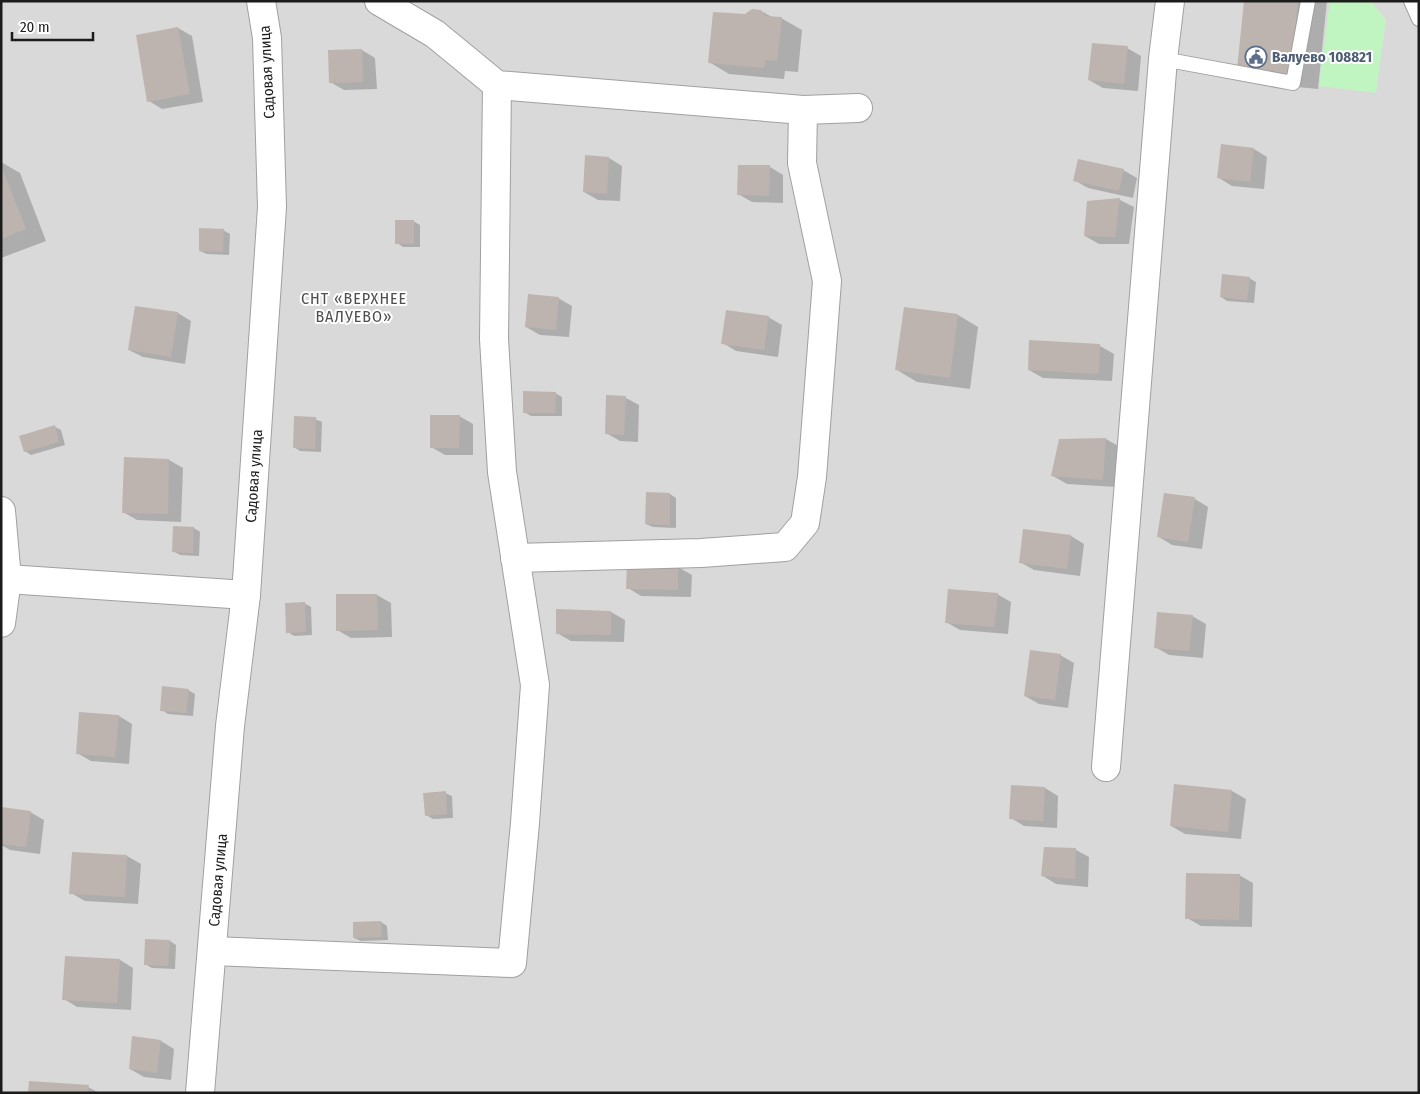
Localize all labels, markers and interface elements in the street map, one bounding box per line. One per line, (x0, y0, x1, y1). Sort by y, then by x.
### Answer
scale bar (12, 10, 94, 42)
text: 20 m (20, 18, 50, 36)
street label: Садовая улица (256, 25, 278, 119)
public building icon: Валуево 108821 (1244, 45, 1268, 69)
place label: Валуево 108821 (1272, 48, 1372, 66)
district label: СНТ «ВЕРХНЕЕ ВАЛУЕВО» (301, 289, 407, 326)
street label: Садовая улица (242, 429, 266, 523)
street label: Садовая улица (205, 833, 231, 927)

